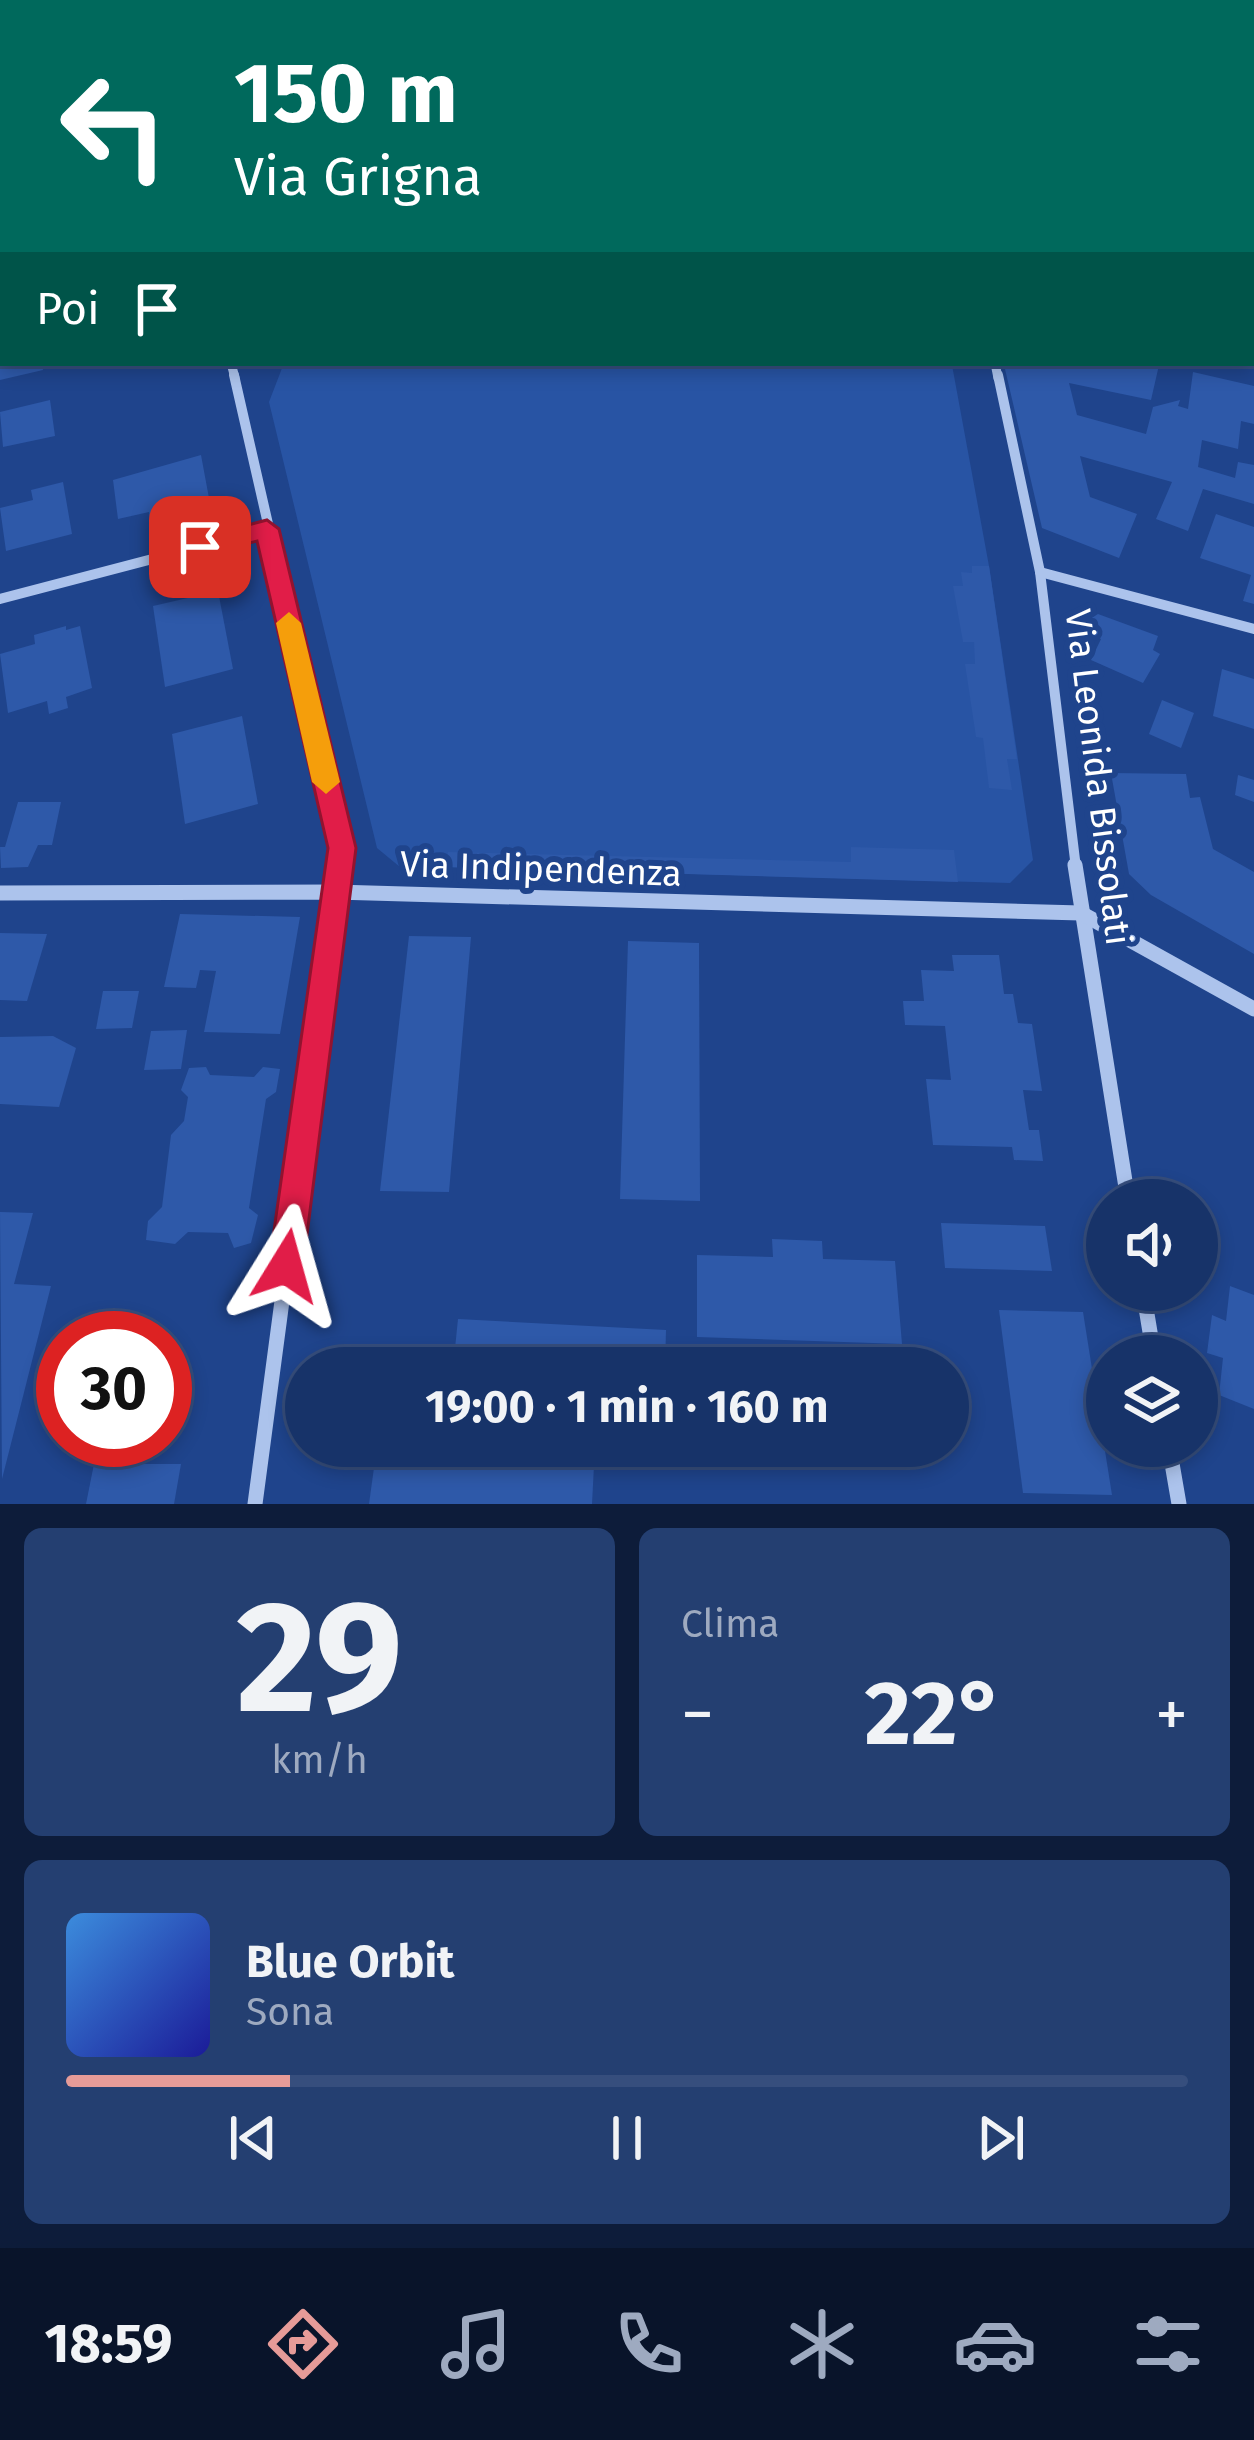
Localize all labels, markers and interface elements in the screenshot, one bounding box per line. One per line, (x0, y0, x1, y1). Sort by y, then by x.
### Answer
text: 150 m (234, 43, 458, 144)
icon: left (36, 48, 192, 204)
text: Via Grigna (234, 145, 482, 209)
icon: arrive (124, 276, 190, 342)
text: Poi (36, 282, 100, 336)
pin (149, 496, 251, 598)
icon: arrive (167, 514, 233, 580)
street label: Via Leonida Bissolati (1056, 607, 1140, 948)
street label: Via Indipendenza (399, 842, 683, 896)
map controls (1086, 1179, 1218, 1467)
button: sound (1086, 1179, 1218, 1311)
position arrow (223, 1203, 349, 1329)
speed limit sign: 30 (36, 1311, 192, 1467)
button: layers (1086, 1335, 1218, 1467)
text: 19:00 · 1 min · 160 m (425, 1380, 829, 1434)
text: 29 (236, 1565, 403, 1752)
text: Clima (681, 1601, 780, 1647)
text: 22° (865, 1660, 1005, 1768)
text: − (681, 1675, 714, 1754)
text: + (1155, 1675, 1188, 1754)
text: km/h (271, 1737, 368, 1783)
text: Blue Orbit (246, 1935, 454, 1989)
text: Sona (246, 1989, 334, 2035)
icon: previous (220, 2105, 286, 2171)
icon: pause (594, 2105, 660, 2171)
icon: next (968, 2105, 1034, 2171)
icon: directions (261, 2302, 345, 2386)
icon: music (434, 2302, 518, 2386)
icon: phone (607, 2302, 691, 2386)
icon: climate (780, 2302, 864, 2386)
icon: car (953, 2302, 1037, 2386)
icon: filters (1126, 2302, 1210, 2386)
text: 18:59 (44, 2312, 173, 2376)

